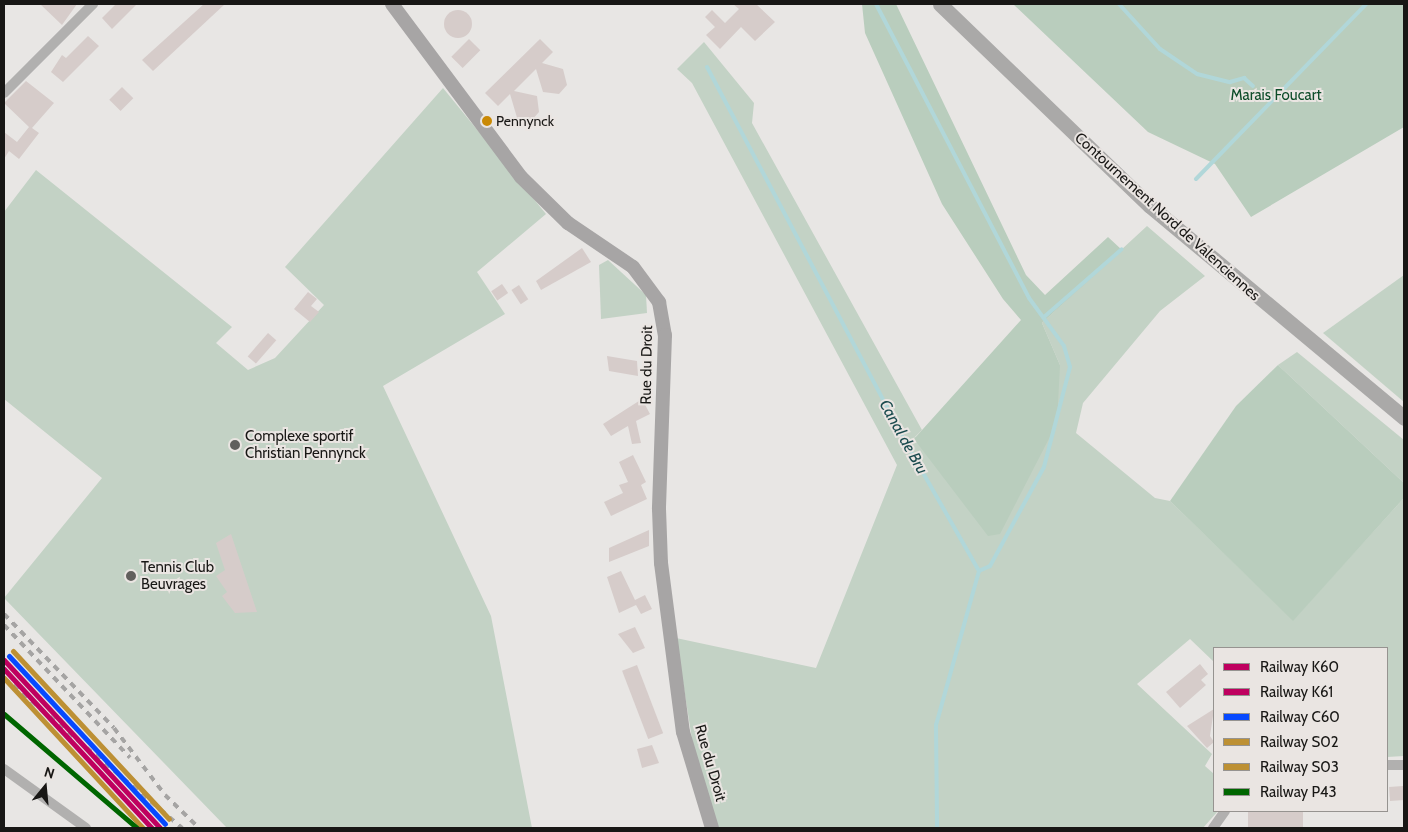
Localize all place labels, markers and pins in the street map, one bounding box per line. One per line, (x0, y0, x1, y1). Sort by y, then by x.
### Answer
place label: Pennynck (496, 113, 554, 129)
marker: Pennynck (482, 116, 492, 126)
place label: Complexe sportif Christian Pennynck (245, 427, 366, 462)
marker: Complexe sportif Christian Pennynck (229, 439, 241, 451)
place label: Tennis Club Beuvrages (141, 558, 214, 593)
marker: Tennis Club Beuvrages (125, 570, 137, 582)

